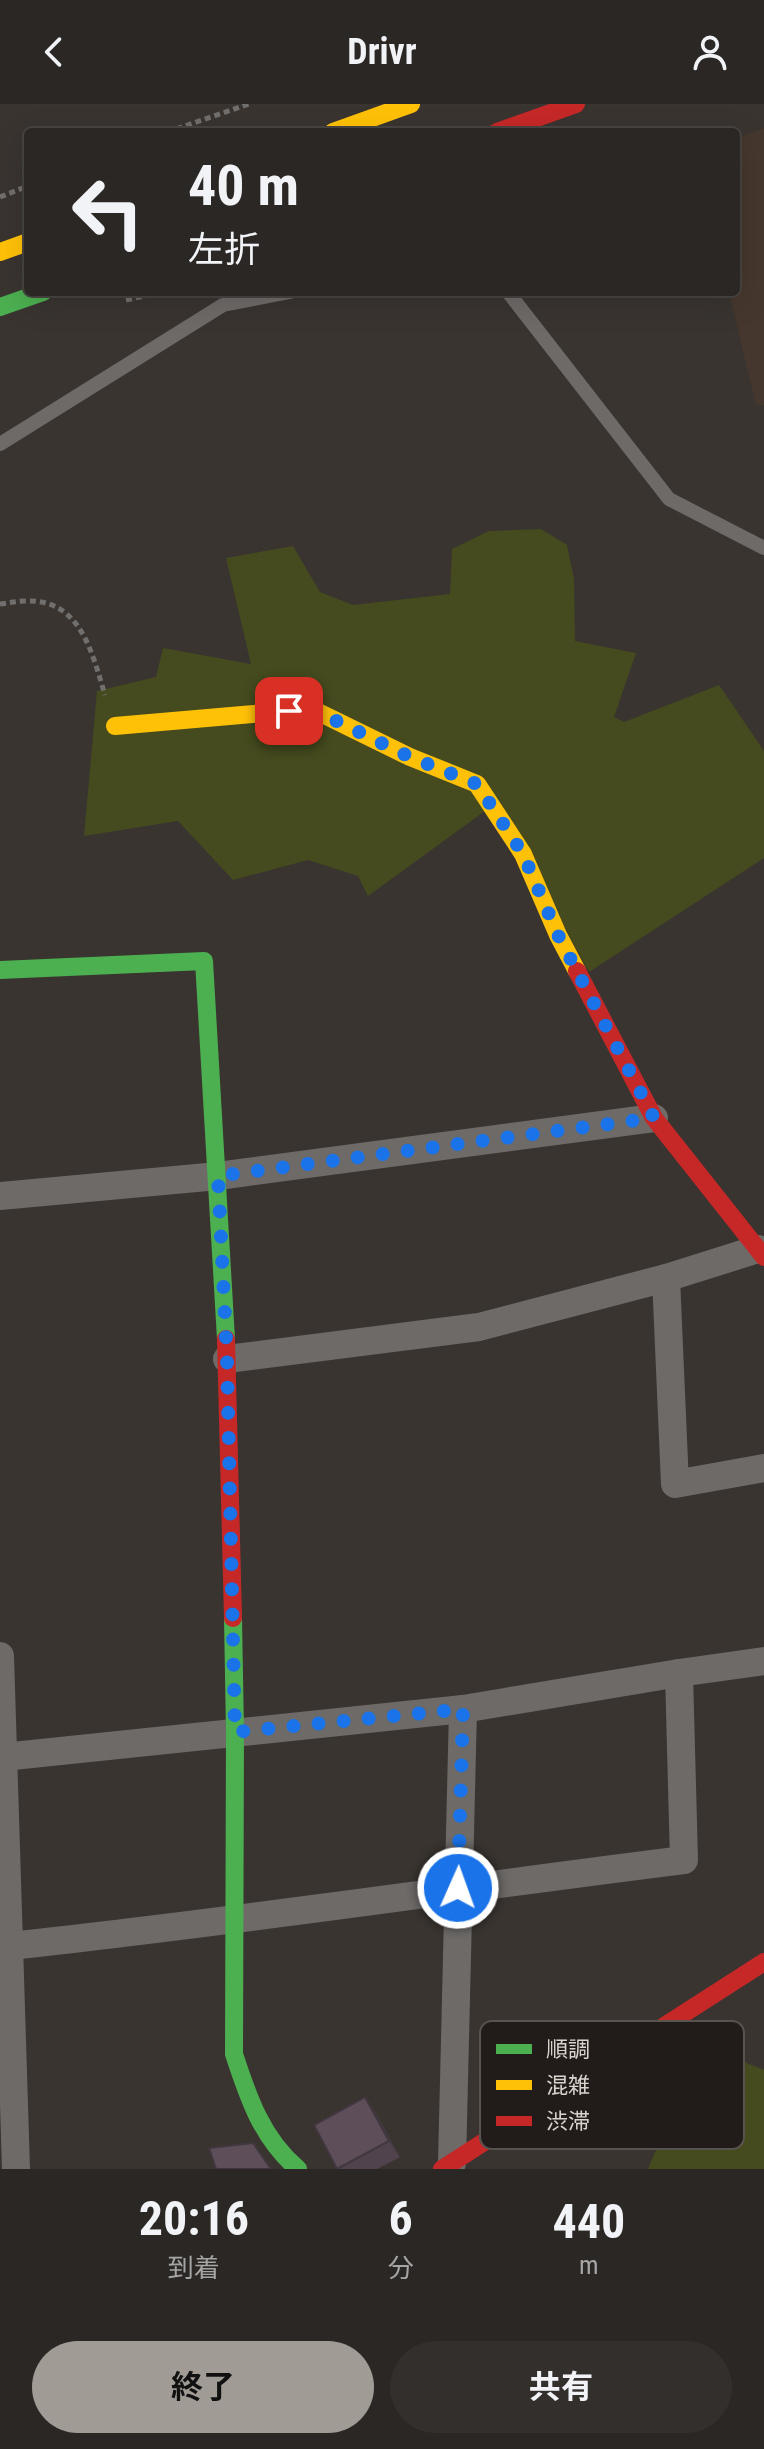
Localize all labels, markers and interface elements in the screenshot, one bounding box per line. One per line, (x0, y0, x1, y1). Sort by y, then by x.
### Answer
icon: back (32, 30, 76, 74)
icon: person (688, 30, 732, 74)
text: Drivr (347, 31, 417, 73)
text: 40 m (188, 153, 299, 219)
icon: left (56, 160, 160, 264)
text: 左折 (188, 229, 260, 271)
pin (255, 677, 323, 745)
icon: arrive (267, 689, 311, 733)
position arrow (416, 1846, 500, 1930)
legend (480, 2021, 744, 2149)
text: 順調 (546, 2037, 590, 2062)
text: 混雑 (546, 2073, 590, 2098)
text: 渋滞 (546, 2109, 590, 2134)
text: 20:16 (139, 2190, 249, 2247)
text: 6 (389, 2190, 413, 2247)
text: 440 (552, 2193, 625, 2250)
text: m (579, 2250, 599, 2280)
text: 到着 (168, 2253, 220, 2283)
text: 分 (388, 2253, 414, 2283)
button: 終了 (32, 2341, 374, 2433)
button: 共有 (390, 2341, 732, 2433)

